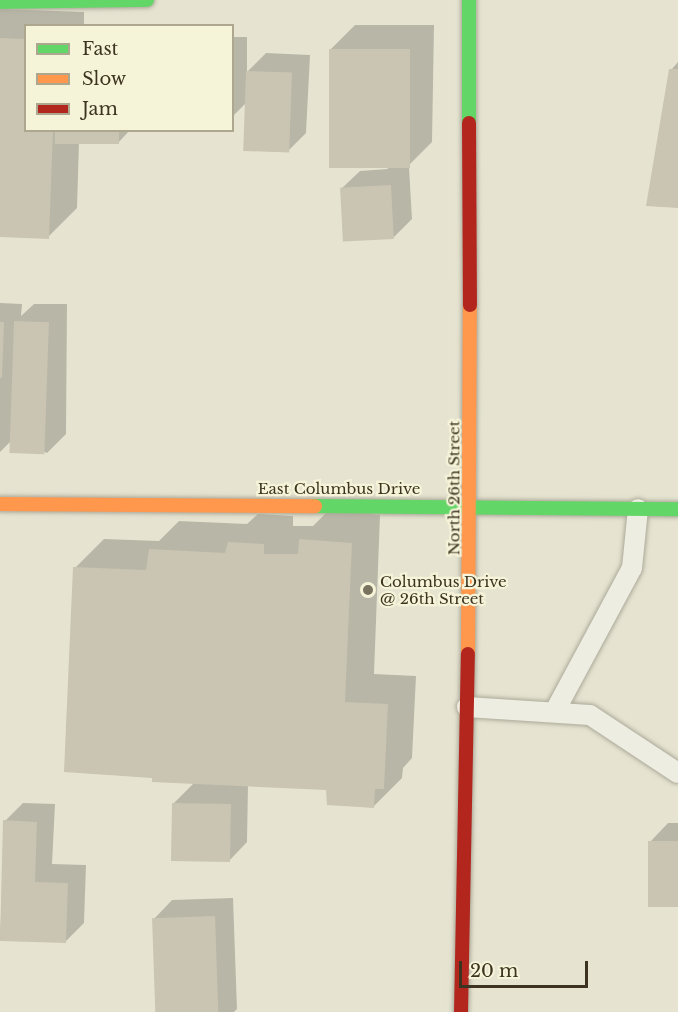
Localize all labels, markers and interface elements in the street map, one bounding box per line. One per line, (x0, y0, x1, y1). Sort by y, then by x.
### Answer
legend (24, 24, 234, 132)
text: Fast (82, 38, 118, 60)
text: Slow (82, 68, 126, 90)
text: Jam (82, 98, 118, 120)
street label: North 26th Street (445, 421, 463, 555)
street label: East Columbus Drive (258, 480, 420, 498)
place label: Columbus Drive @ 26th Street (380, 572, 507, 607)
marker: Columbus Drive @ 26th Street (361, 583, 375, 597)
scale bar (462, 949, 591, 987)
text: 20 m (470, 960, 518, 982)

